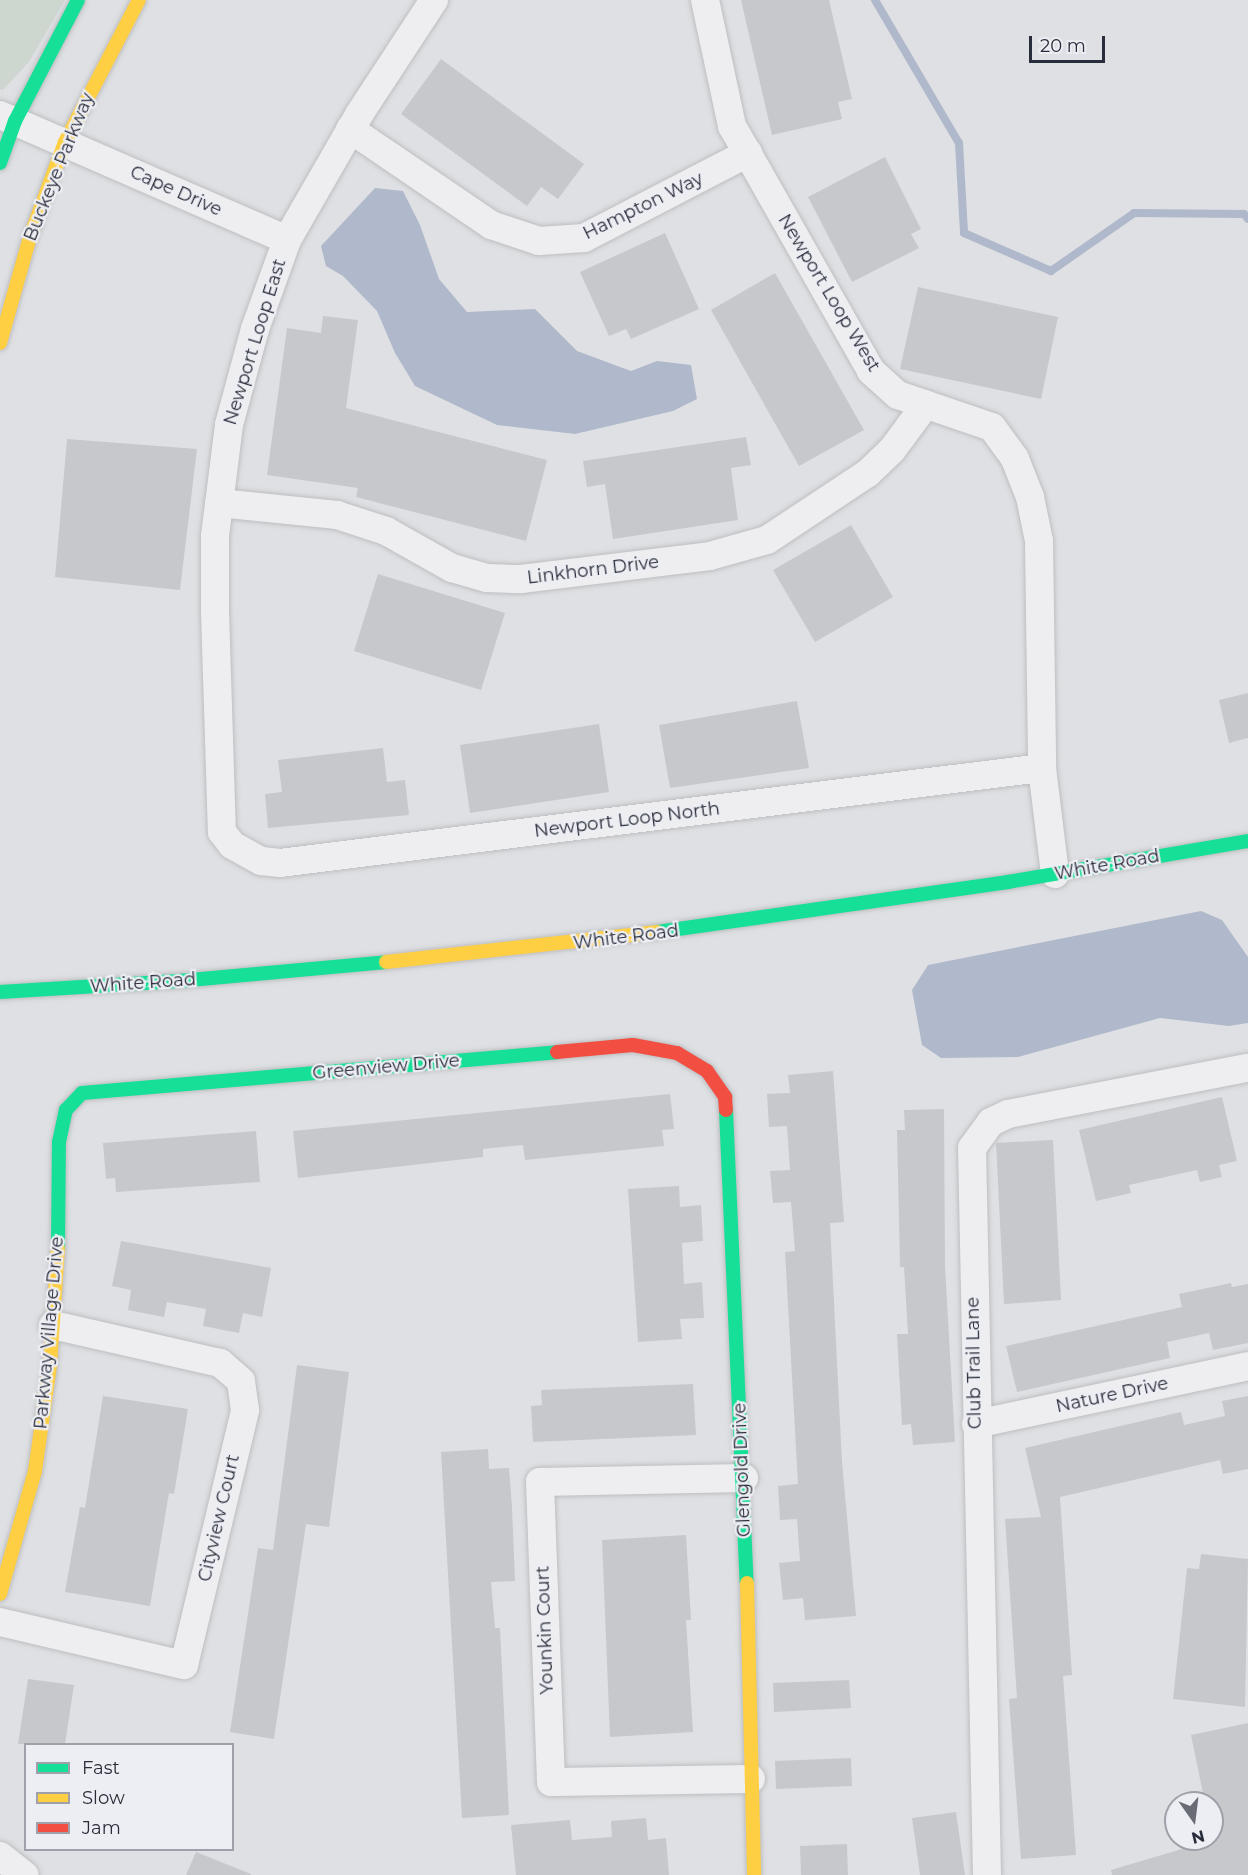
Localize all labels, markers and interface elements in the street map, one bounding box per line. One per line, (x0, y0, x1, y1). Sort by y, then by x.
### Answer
scale bar (1032, 24, 1108, 62)
text: 20 m (1040, 35, 1086, 57)
street label: Buckeye Parkway (19, 90, 99, 244)
street label: Cape Drive (127, 161, 225, 221)
street label: Hampton Way (580, 168, 706, 244)
street label: Newport Loop West (773, 210, 885, 376)
street label: Newport Loop East (219, 256, 291, 428)
street label: Linkhorn Drive (526, 551, 660, 589)
street label: Newport Loop North (533, 798, 721, 842)
street label: White Road (1053, 845, 1161, 885)
street label: White Road (572, 920, 680, 954)
street label: White Road (89, 969, 197, 997)
street label: Greenview Drive (312, 1050, 460, 1084)
street label: Parkway Village Drive (30, 1236, 68, 1430)
street label: Club Trail Lane (962, 1297, 986, 1429)
street label: Nature Drive (1054, 1373, 1170, 1417)
street label: Glengold Drive (729, 1403, 755, 1537)
street label: Cityview Court (194, 1452, 244, 1584)
street label: Younkin Court (532, 1565, 558, 1695)
legend (24, 1743, 234, 1851)
text: Fast (82, 1757, 120, 1779)
text: Slow (82, 1787, 125, 1809)
north arrow (1164, 1791, 1224, 1851)
text: Jam (82, 1817, 121, 1839)
text: N (1189, 1826, 1207, 1848)

